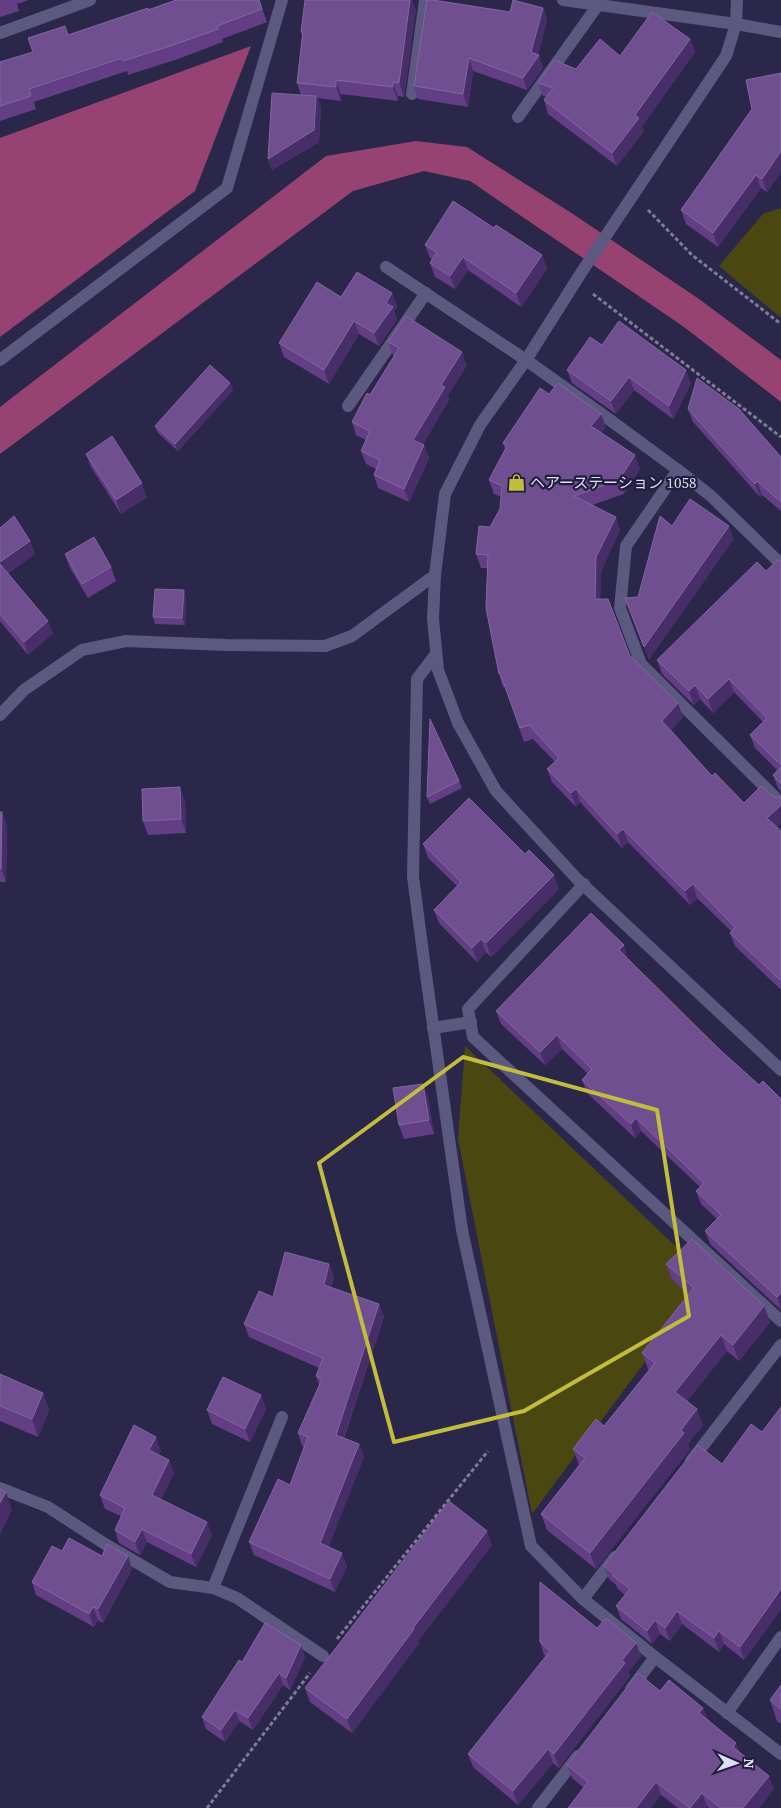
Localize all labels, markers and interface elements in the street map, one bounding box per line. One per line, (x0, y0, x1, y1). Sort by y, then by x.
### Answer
shop icon: ヘアーステーション 1058 (506, 472, 526, 492)
place label: ヘアーステーション 1058 (530, 472, 697, 493)
north arrow (711, 1738, 761, 1788)
text: N (739, 1758, 759, 1769)

